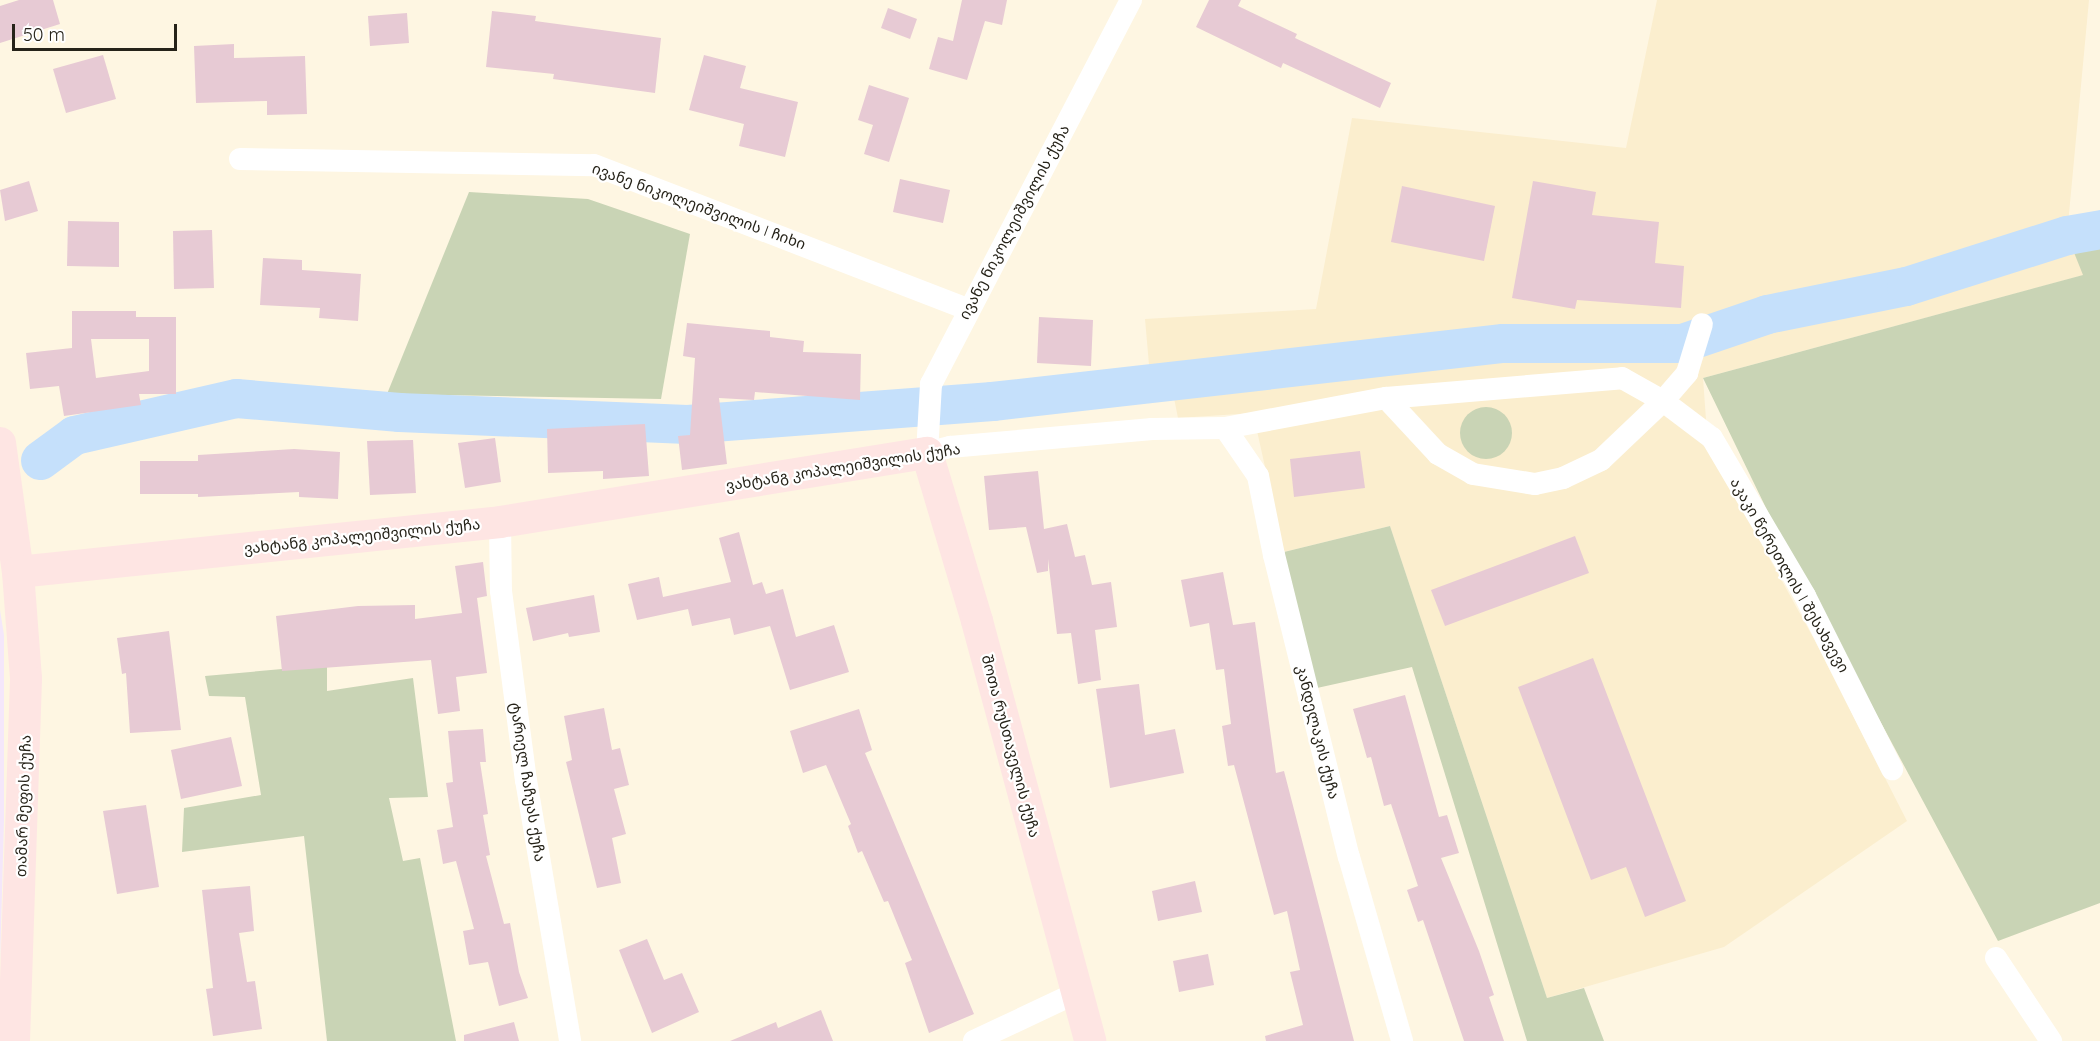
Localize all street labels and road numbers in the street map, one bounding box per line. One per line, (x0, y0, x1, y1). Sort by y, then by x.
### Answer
street label: ივანე ნიკოლეიშვილის ქუჩა (955, 122, 1073, 322)
street label: ივანე ნიკოლეიშვილის I ჩიხი (590, 159, 808, 253)
street label: ვახტანგ კოპალეიშვილის ქუჩა (724, 440, 962, 494)
street label: აკაკი წერეთლის I შესახვევი (1727, 474, 1853, 676)
street label: ვახტანგ კოპალეიშვილის ქუჩა (243, 515, 481, 557)
street label: შოთა რუსთაველის ქუჩა (978, 653, 1044, 839)
street label: კანდელაკის ქუჩა (1293, 663, 1343, 801)
street label: ტარიელ ჩაჩუას ქუჩა (507, 701, 549, 863)
street label: თამარ მეფის ქუჩა (12, 735, 34, 877)

